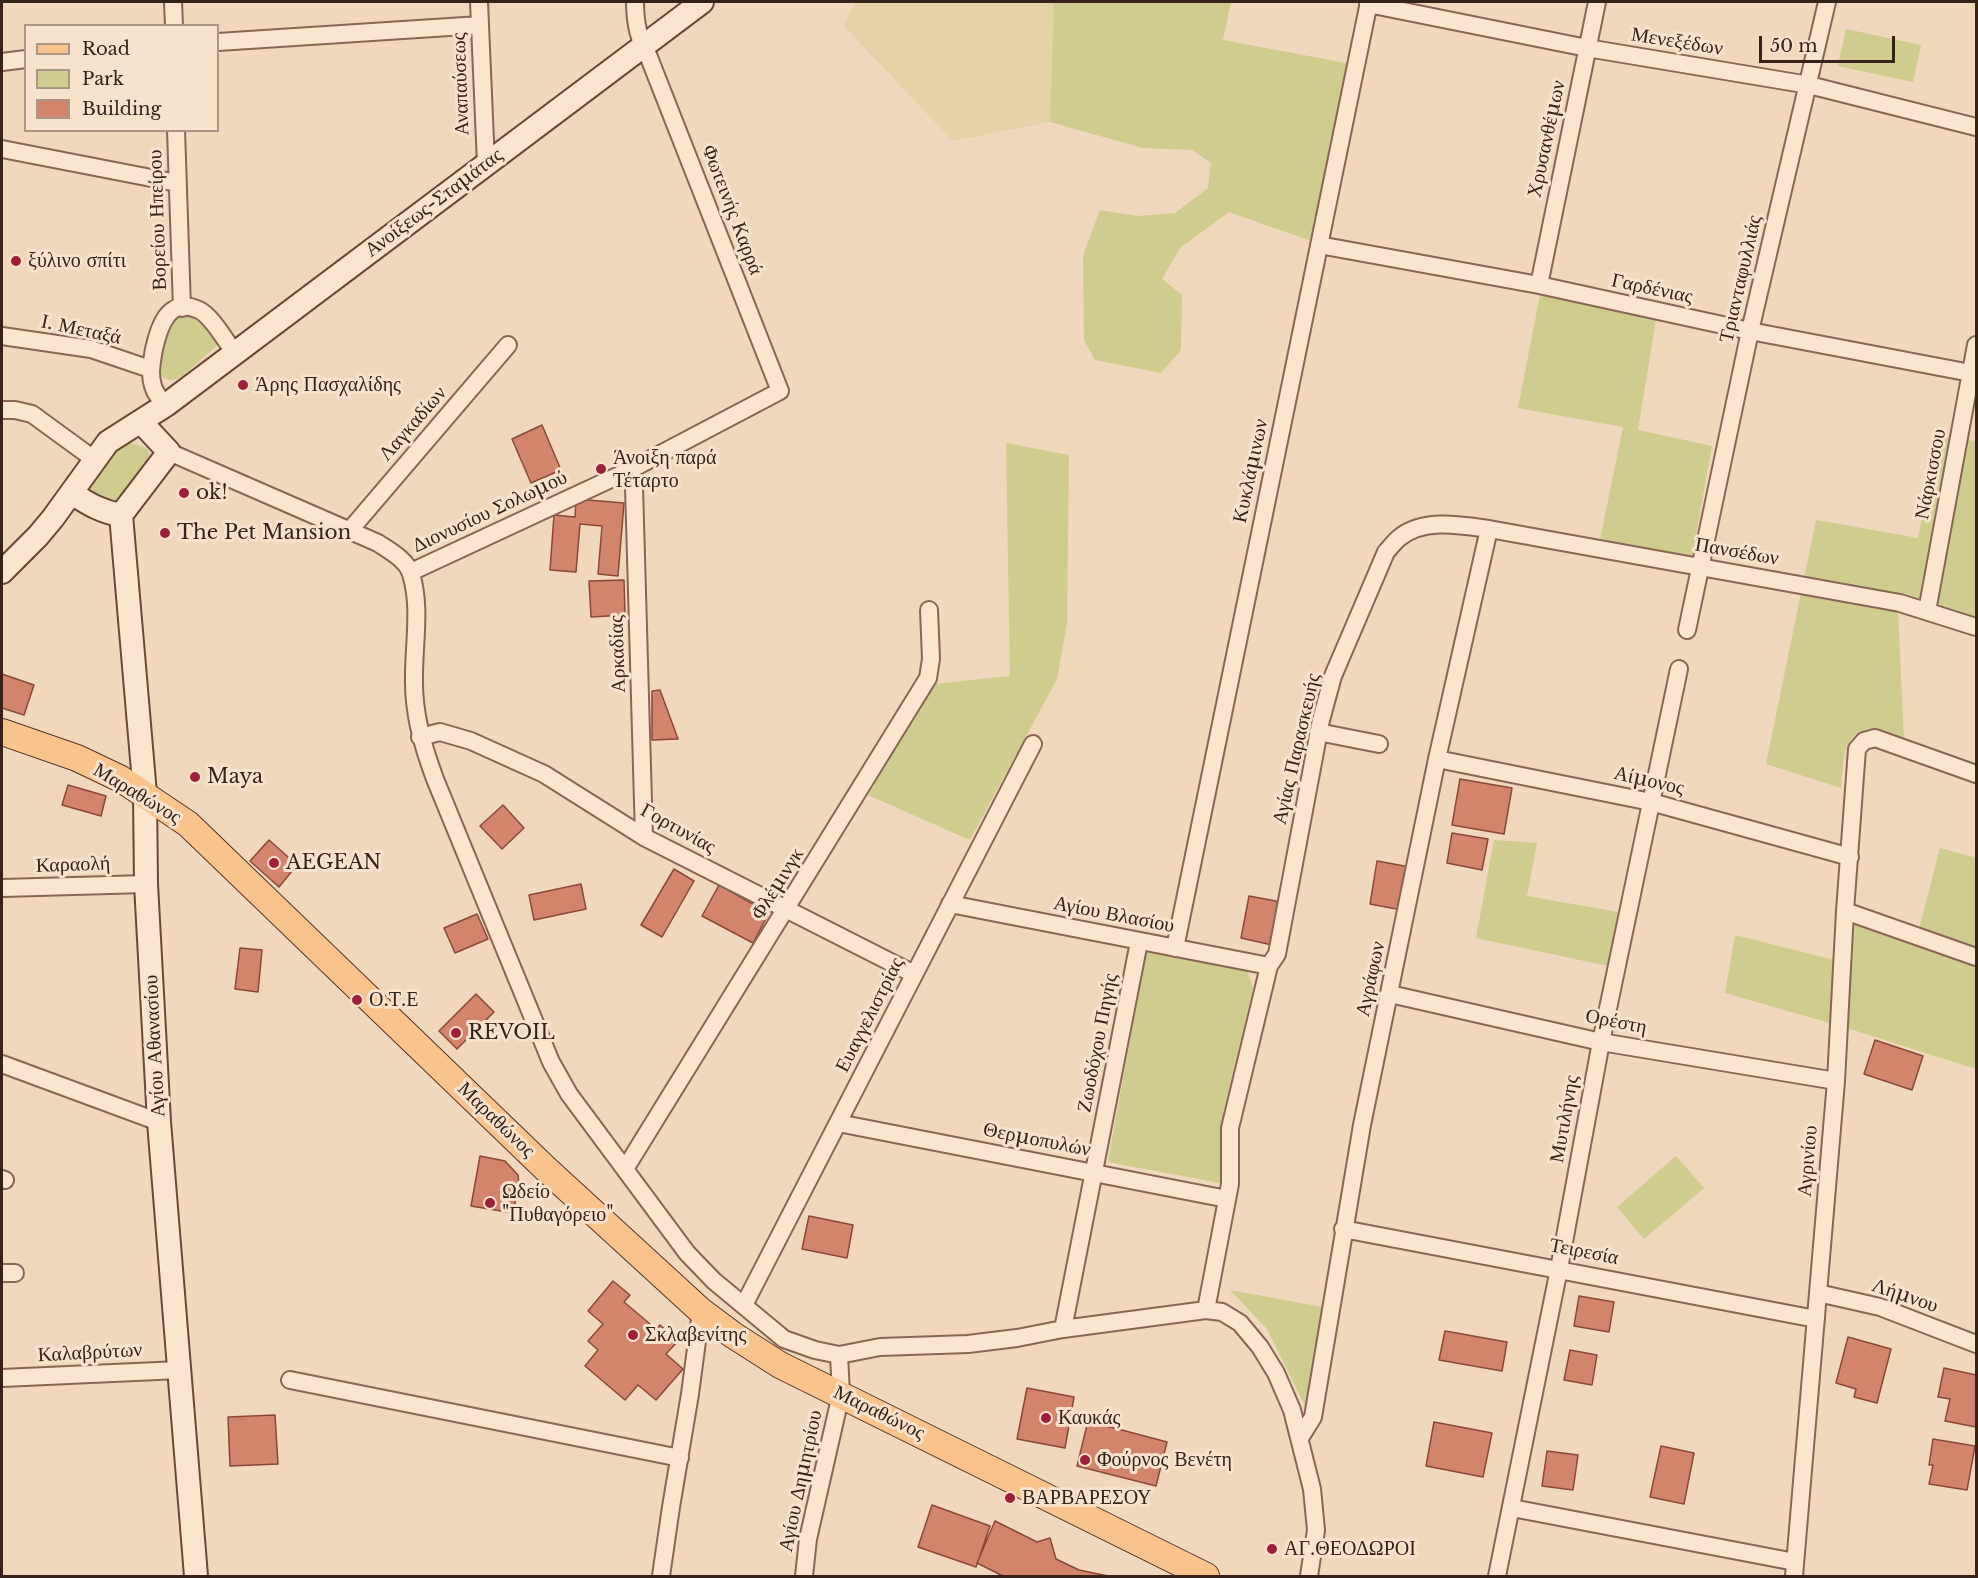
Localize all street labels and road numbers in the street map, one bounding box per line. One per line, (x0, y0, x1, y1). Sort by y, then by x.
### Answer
street label: Μενεξέδων (1629, 23, 1725, 61)
street label: Αναπαύσεως (447, 32, 475, 136)
street label: Χρυσανθέμων (1523, 78, 1571, 200)
street label: Φωτεινής Καρρά (696, 142, 768, 278)
street label: Ανοίξεως-Σταμάτας (360, 143, 508, 263)
street label: Βορείου Ηπείρου (144, 149, 172, 291)
street label: Τριανταφυλλιάς (1715, 213, 1767, 345)
street label: Γαρδένιας (1609, 269, 1695, 309)
street label: Ι. Μεταξά (39, 310, 123, 350)
street label: Λαγκαδίων (374, 382, 452, 466)
street label: Κυκλάμινων (1228, 417, 1274, 525)
street label: Νάρκισσου (1910, 427, 1952, 521)
street label: Διονυσίου Σολωμού (409, 466, 571, 558)
street label: Πανσέδων (1693, 533, 1781, 571)
street label: Αρκαδίας (605, 615, 631, 693)
street label: Αγίας Παρασκευής (1268, 671, 1326, 827)
street label: Μαραθώνος (89, 758, 185, 830)
street label: Αίμονος (1612, 761, 1686, 801)
street label: Γορτυνίας (636, 799, 720, 859)
street label: Φλέμινγκ (747, 844, 809, 924)
street label: Καραολή (35, 852, 111, 878)
street label: Αγίου Βλασίου (1052, 892, 1176, 938)
street label: Αγράφων (1351, 939, 1391, 1019)
street label: Ευαγγελιστρίας (831, 954, 909, 1076)
street label: Ζωοδόχου Πηγής (1073, 972, 1123, 1114)
street label: Αγίου Αθανασίου (139, 974, 171, 1118)
street label: Ορέστη (1583, 1004, 1649, 1040)
street label: Μυτιλήνης (1545, 1073, 1585, 1165)
street label: Μαραθώνος (452, 1077, 540, 1163)
street label: Θερμοπυλών (981, 1118, 1093, 1162)
street label: Αγρινίου (1793, 1124, 1823, 1198)
street label: Τειρεσία (1548, 1234, 1620, 1270)
street label: Λήμνου (1869, 1274, 1941, 1318)
street label: Καλαβρύτων (37, 1338, 143, 1368)
street label: Μαραθώνος (830, 1381, 928, 1445)
street label: Αγίου Δημητρίου (774, 1408, 828, 1554)

